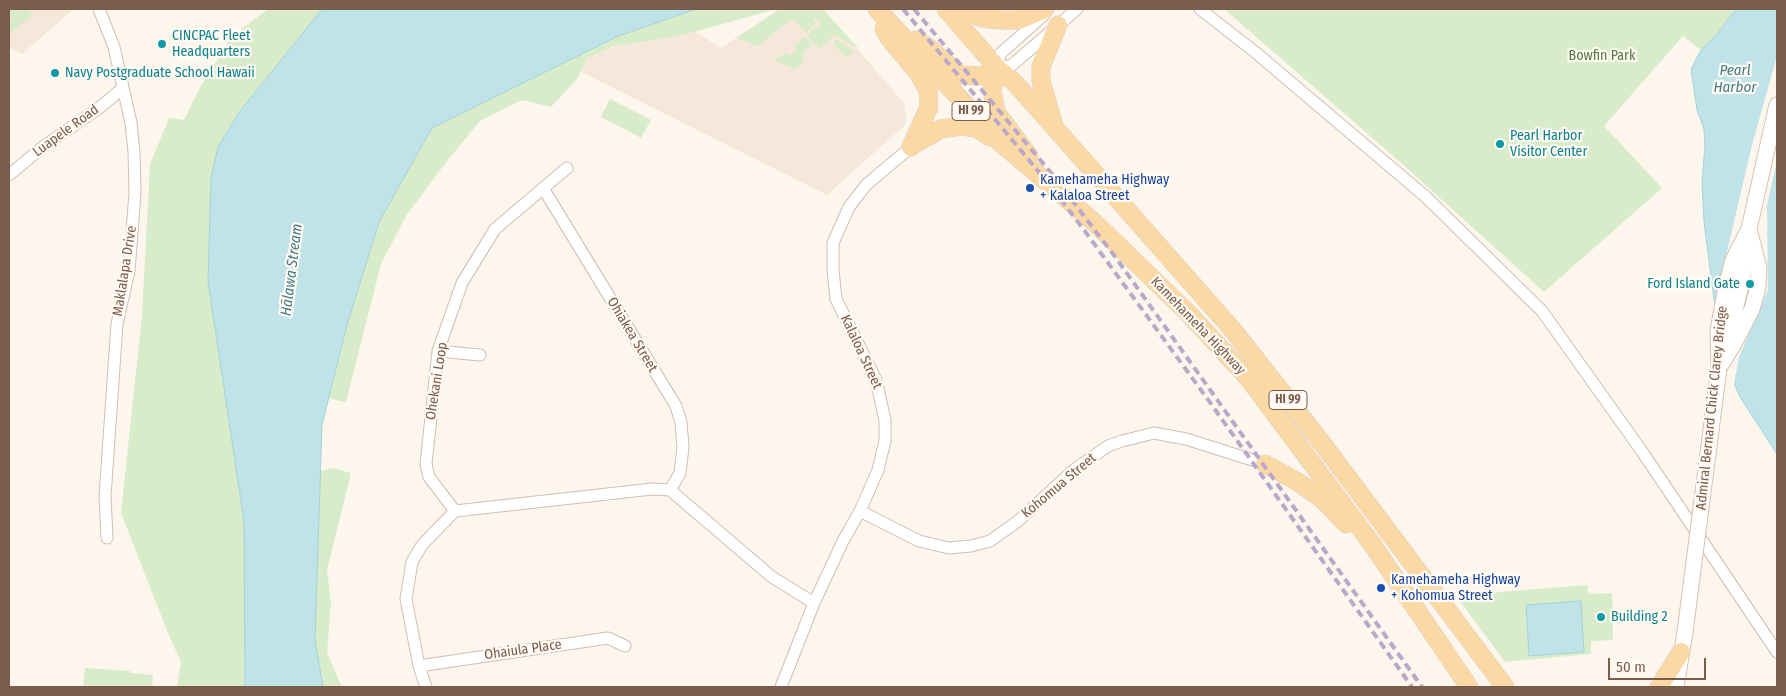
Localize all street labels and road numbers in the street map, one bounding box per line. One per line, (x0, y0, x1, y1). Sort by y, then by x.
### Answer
street label: Luapele Road (30, 101, 102, 161)
road number: HI 99 (952, 102, 990, 120)
street label: Maklalapa Drive (110, 225, 140, 317)
street label: Kamehameha Highway (1147, 274, 1249, 378)
street label: Ohiakea Street (603, 295, 661, 375)
street label: Admiral Bernard Chick Clarey Bridge (1693, 305, 1731, 511)
street label: Kalaloa Street (837, 312, 885, 392)
street label: Ohekani Loop (423, 341, 451, 421)
road number: HI 99 (1269, 390, 1307, 410)
street label: Kohomua Street (1018, 450, 1100, 522)
street label: Ohaiula Place (483, 636, 563, 664)

